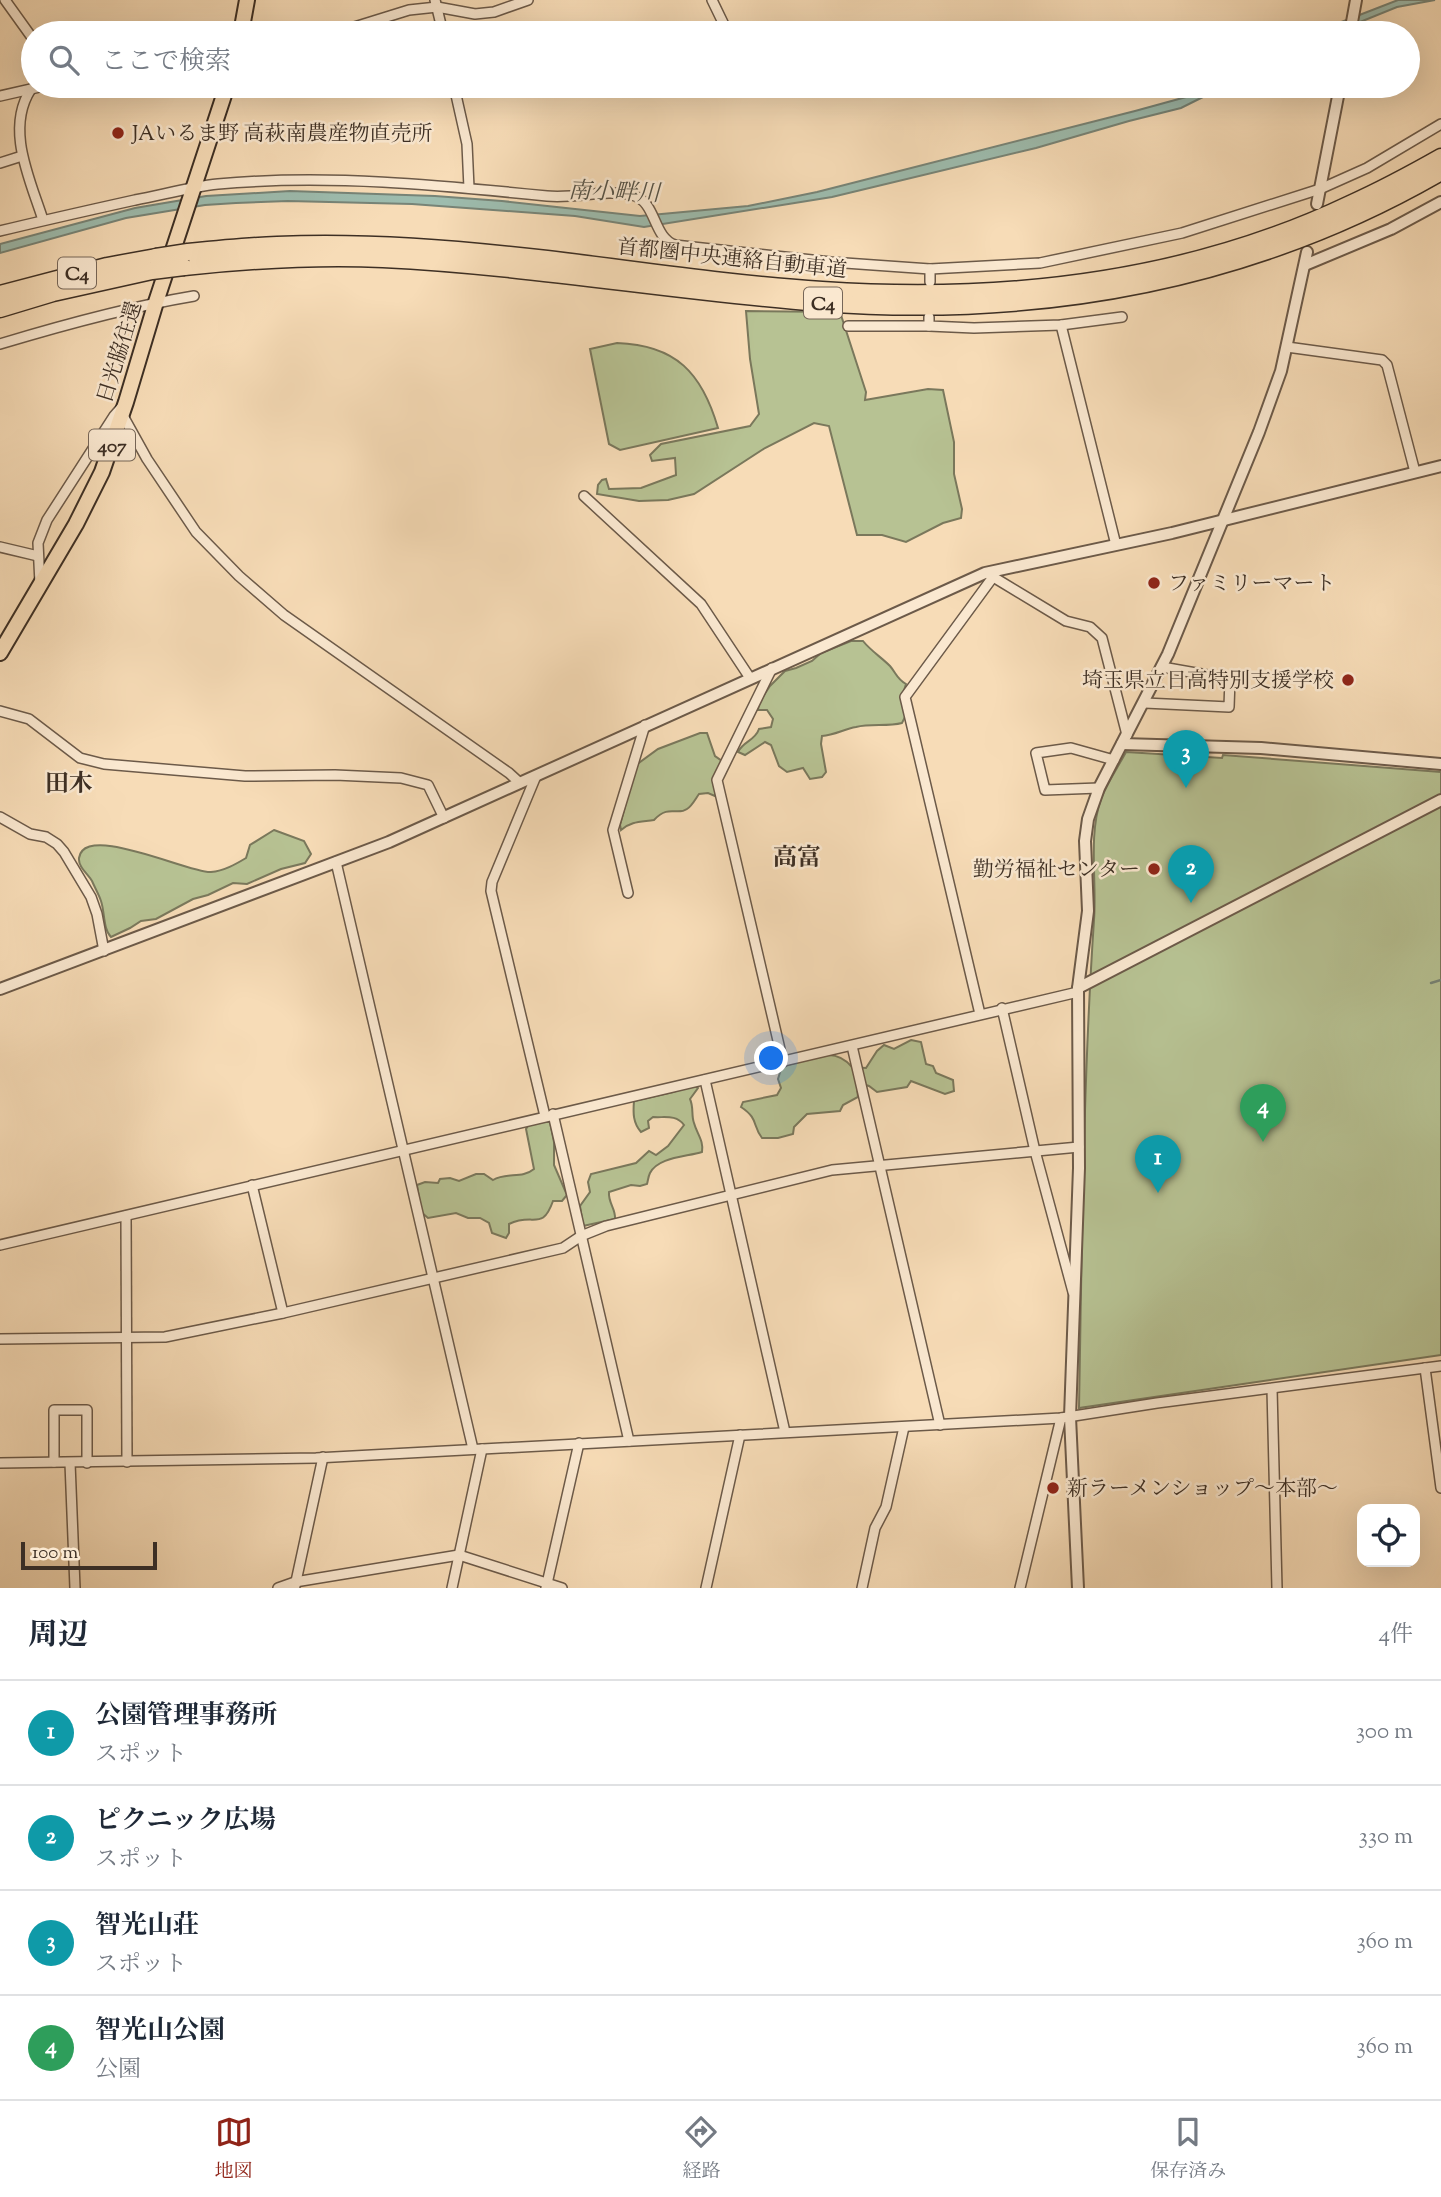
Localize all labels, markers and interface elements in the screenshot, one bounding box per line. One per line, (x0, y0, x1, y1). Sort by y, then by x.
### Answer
search box (21, 21, 1420, 98)
icon: search (45, 41, 83, 79)
text: ここで検索 (101, 44, 231, 81)
place label: JAいるま野 高萩南農産物直売所 (131, 120, 433, 150)
marker: JAいるま野 高萩南農産物直売所 (110, 125, 126, 141)
water label: 南小畔川 (567, 175, 663, 212)
street label: 首都圏中央連絡自動車道 (615, 233, 848, 287)
road number: C4 (58, 258, 96, 288)
road number: C4 (804, 288, 842, 318)
street label: 日光脇往還 (91, 298, 151, 407)
road number: 407 (89, 430, 135, 460)
place label: ファミリーマート (1168, 570, 1336, 600)
marker: ファミリーマート (1146, 575, 1162, 591)
place label: 埼玉県立日高特別支援学校 (1082, 667, 1334, 697)
marker: 埼玉県立日高特別支援学校 (1340, 672, 1356, 688)
pin: 3 (1163, 730, 1209, 788)
district label: 田木 (45, 768, 93, 802)
district label: 高富 (773, 842, 821, 876)
pin: 2 (1168, 845, 1214, 903)
place label: 勤労福祉センター (973, 856, 1140, 886)
marker: 勤労福祉センター (1146, 861, 1162, 877)
your location (754, 1041, 788, 1075)
pin: 4 (1240, 1084, 1286, 1142)
pin: 1 (1135, 1135, 1181, 1193)
place label: 新ラーメンショップ～本部～ (1067, 1475, 1338, 1505)
marker: 新ラーメンショップ～本部～ (1045, 1480, 1061, 1496)
map controls (1357, 1504, 1420, 1567)
button: locate (1357, 1504, 1420, 1567)
scale bar (21, 1539, 158, 1571)
text: 100 m (32, 1540, 78, 1567)
text: 周辺 (28, 1615, 88, 1658)
text: 4件 (1378, 1619, 1413, 1652)
text: 公園管理事務所 (95, 1698, 277, 1735)
text: 1 (47, 1716, 55, 1749)
text: 300 m (1356, 1716, 1413, 1749)
text: スポット (95, 1739, 187, 1772)
text: ピクニック広場 (95, 1803, 275, 1840)
text: 2 (46, 1821, 56, 1854)
text: 330 m (1359, 1821, 1413, 1854)
text: スポット (95, 1844, 187, 1877)
text: 智光山荘 (95, 1908, 199, 1945)
text: 3 (46, 1926, 56, 1959)
text: 360 m (1356, 1926, 1413, 1959)
text: スポット (95, 1949, 187, 1982)
text: 智光山公園 (95, 2013, 225, 2050)
text: 4 (45, 2031, 57, 2064)
text: 360 m (1356, 2031, 1413, 2064)
text: 公園 (95, 2054, 141, 2087)
tab: 地図 (215, 2113, 253, 2186)
tab: 経路 (682, 2113, 720, 2186)
tab: 保存済み (1150, 2113, 1226, 2186)

